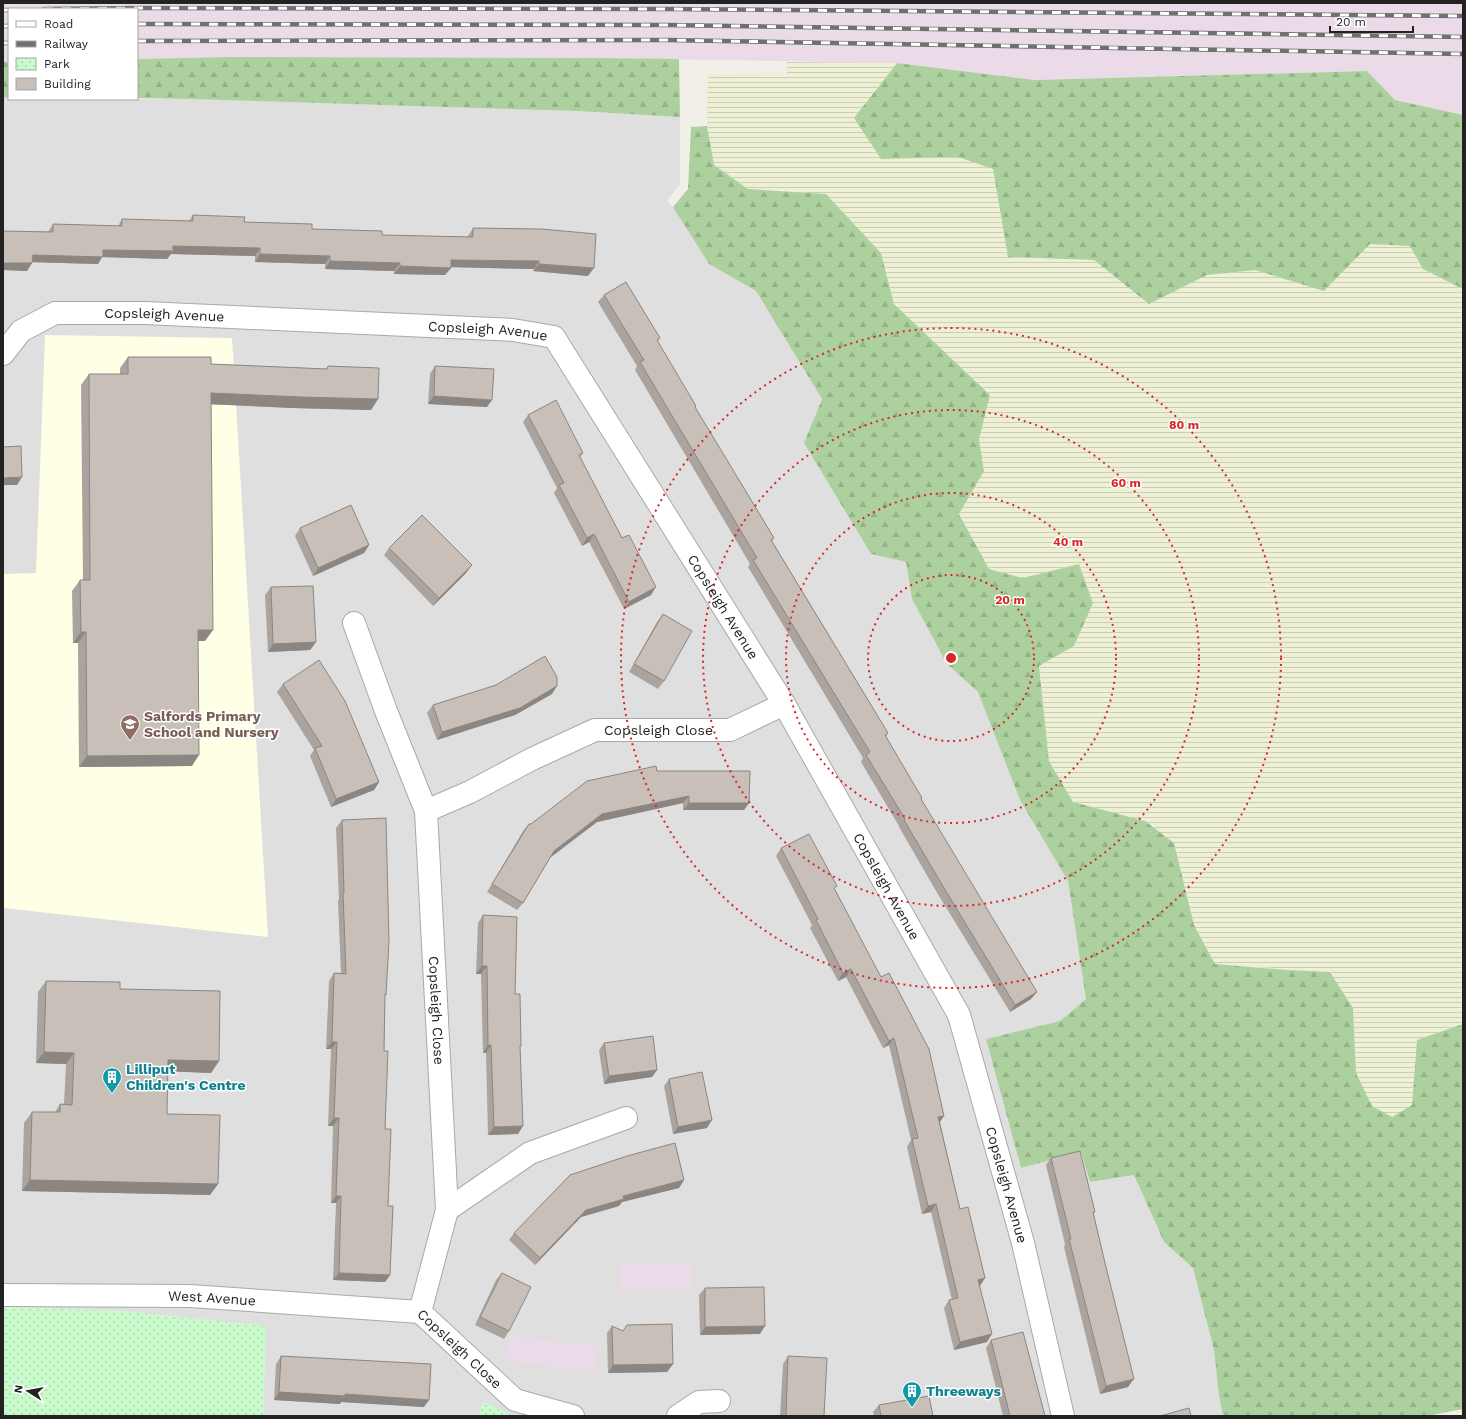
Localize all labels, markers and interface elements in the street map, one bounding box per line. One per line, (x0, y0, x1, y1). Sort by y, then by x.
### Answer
legend (8, 8, 138, 100)
scale bar (1330, 8, 1413, 34)
text: 20 m (1336, 15, 1366, 29)
text: Road (44, 17, 73, 31)
text: Railway (44, 37, 89, 51)
text: Park (44, 57, 70, 71)
text: Building (44, 77, 91, 91)
street label: Copsleigh Avenue (104, 305, 225, 325)
street label: Copsleigh Avenue (428, 318, 549, 344)
text: 80 m (1169, 418, 1199, 432)
text: 60 m (1111, 476, 1141, 490)
text: 40 m (1053, 535, 1083, 549)
street label: Copsleigh Avenue (684, 552, 762, 662)
text: 20 m (995, 593, 1025, 607)
centre of rings (944, 651, 958, 665)
place label: Salfords Primary School and Nursery (144, 708, 279, 740)
school or university icon: Salfords Primary School and Nursery (119, 713, 141, 741)
street label: Copsleigh Close (604, 722, 713, 738)
street label: Copsleigh Avenue (850, 830, 923, 943)
street label: Copsleigh Close (426, 956, 447, 1065)
place label: Lilliput Children's Centre (126, 1061, 246, 1093)
building icon: Lilliput Children's Centre (101, 1066, 123, 1094)
street label: Copsleigh Avenue (983, 1125, 1031, 1245)
street label: West Avenue (168, 1288, 256, 1309)
street label: Copsleigh Close (414, 1306, 505, 1392)
north arrow (8, 1371, 48, 1411)
building icon: Threeways (901, 1380, 923, 1408)
place label: Threeways (926, 1383, 1002, 1399)
text: N (12, 1384, 26, 1394)

